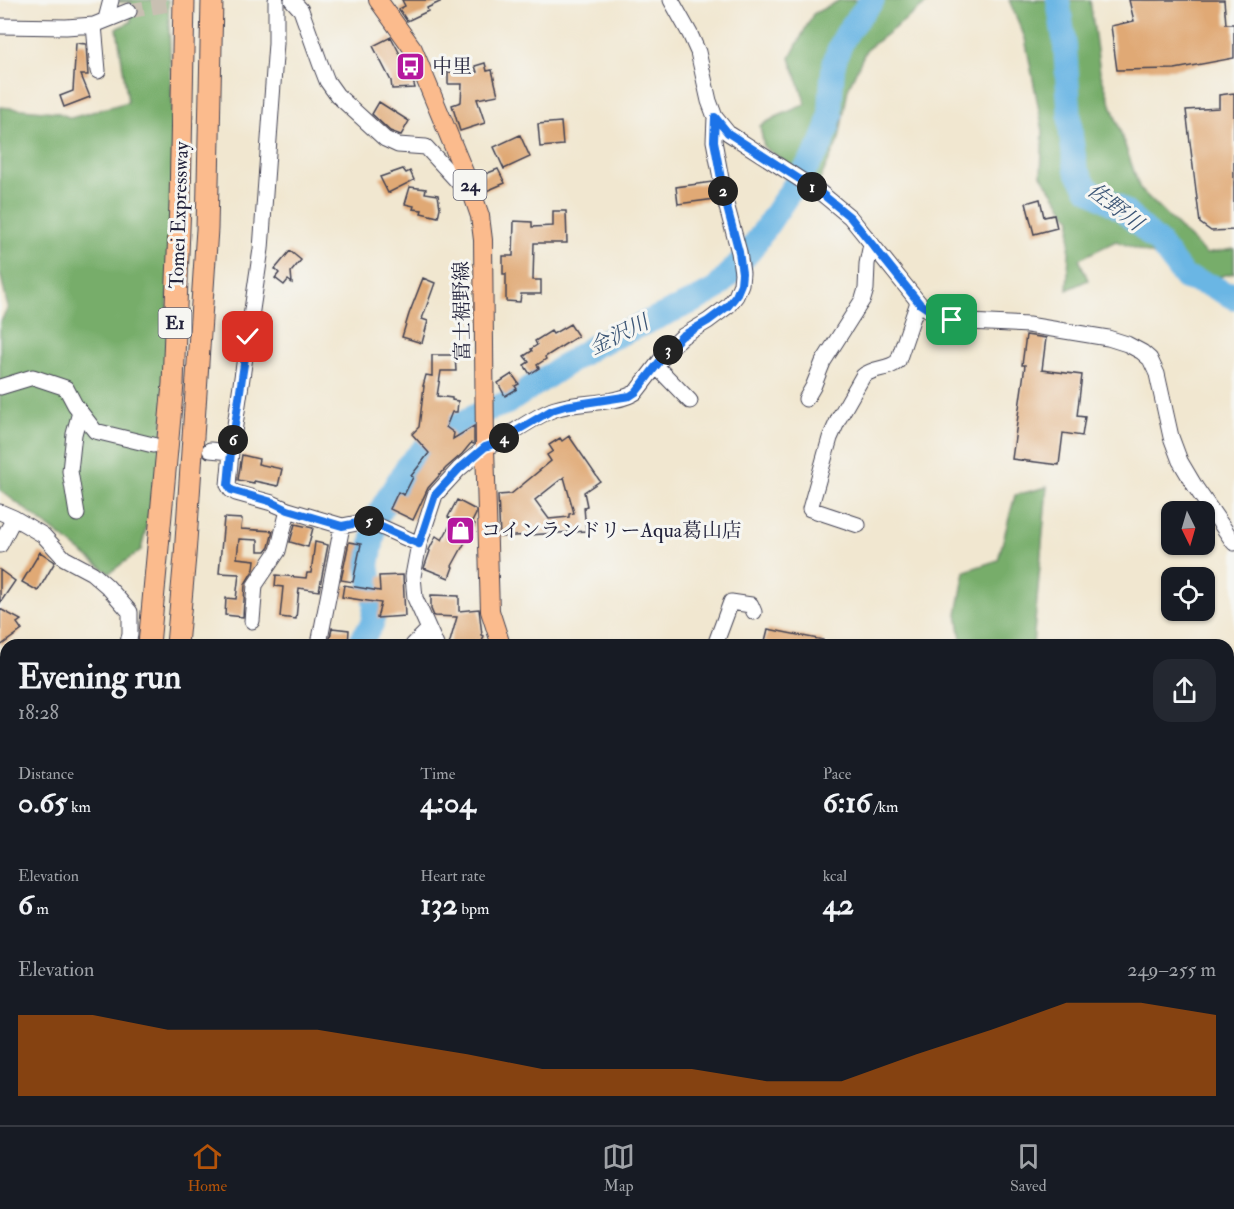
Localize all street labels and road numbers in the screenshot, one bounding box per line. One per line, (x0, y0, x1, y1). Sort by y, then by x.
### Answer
street label: Tomei Expressway (164, 140, 195, 289)
road number: 24 (454, 170, 486, 200)
street label: 富士裾野線 (449, 261, 475, 361)
road number: E1 (158, 308, 192, 338)

